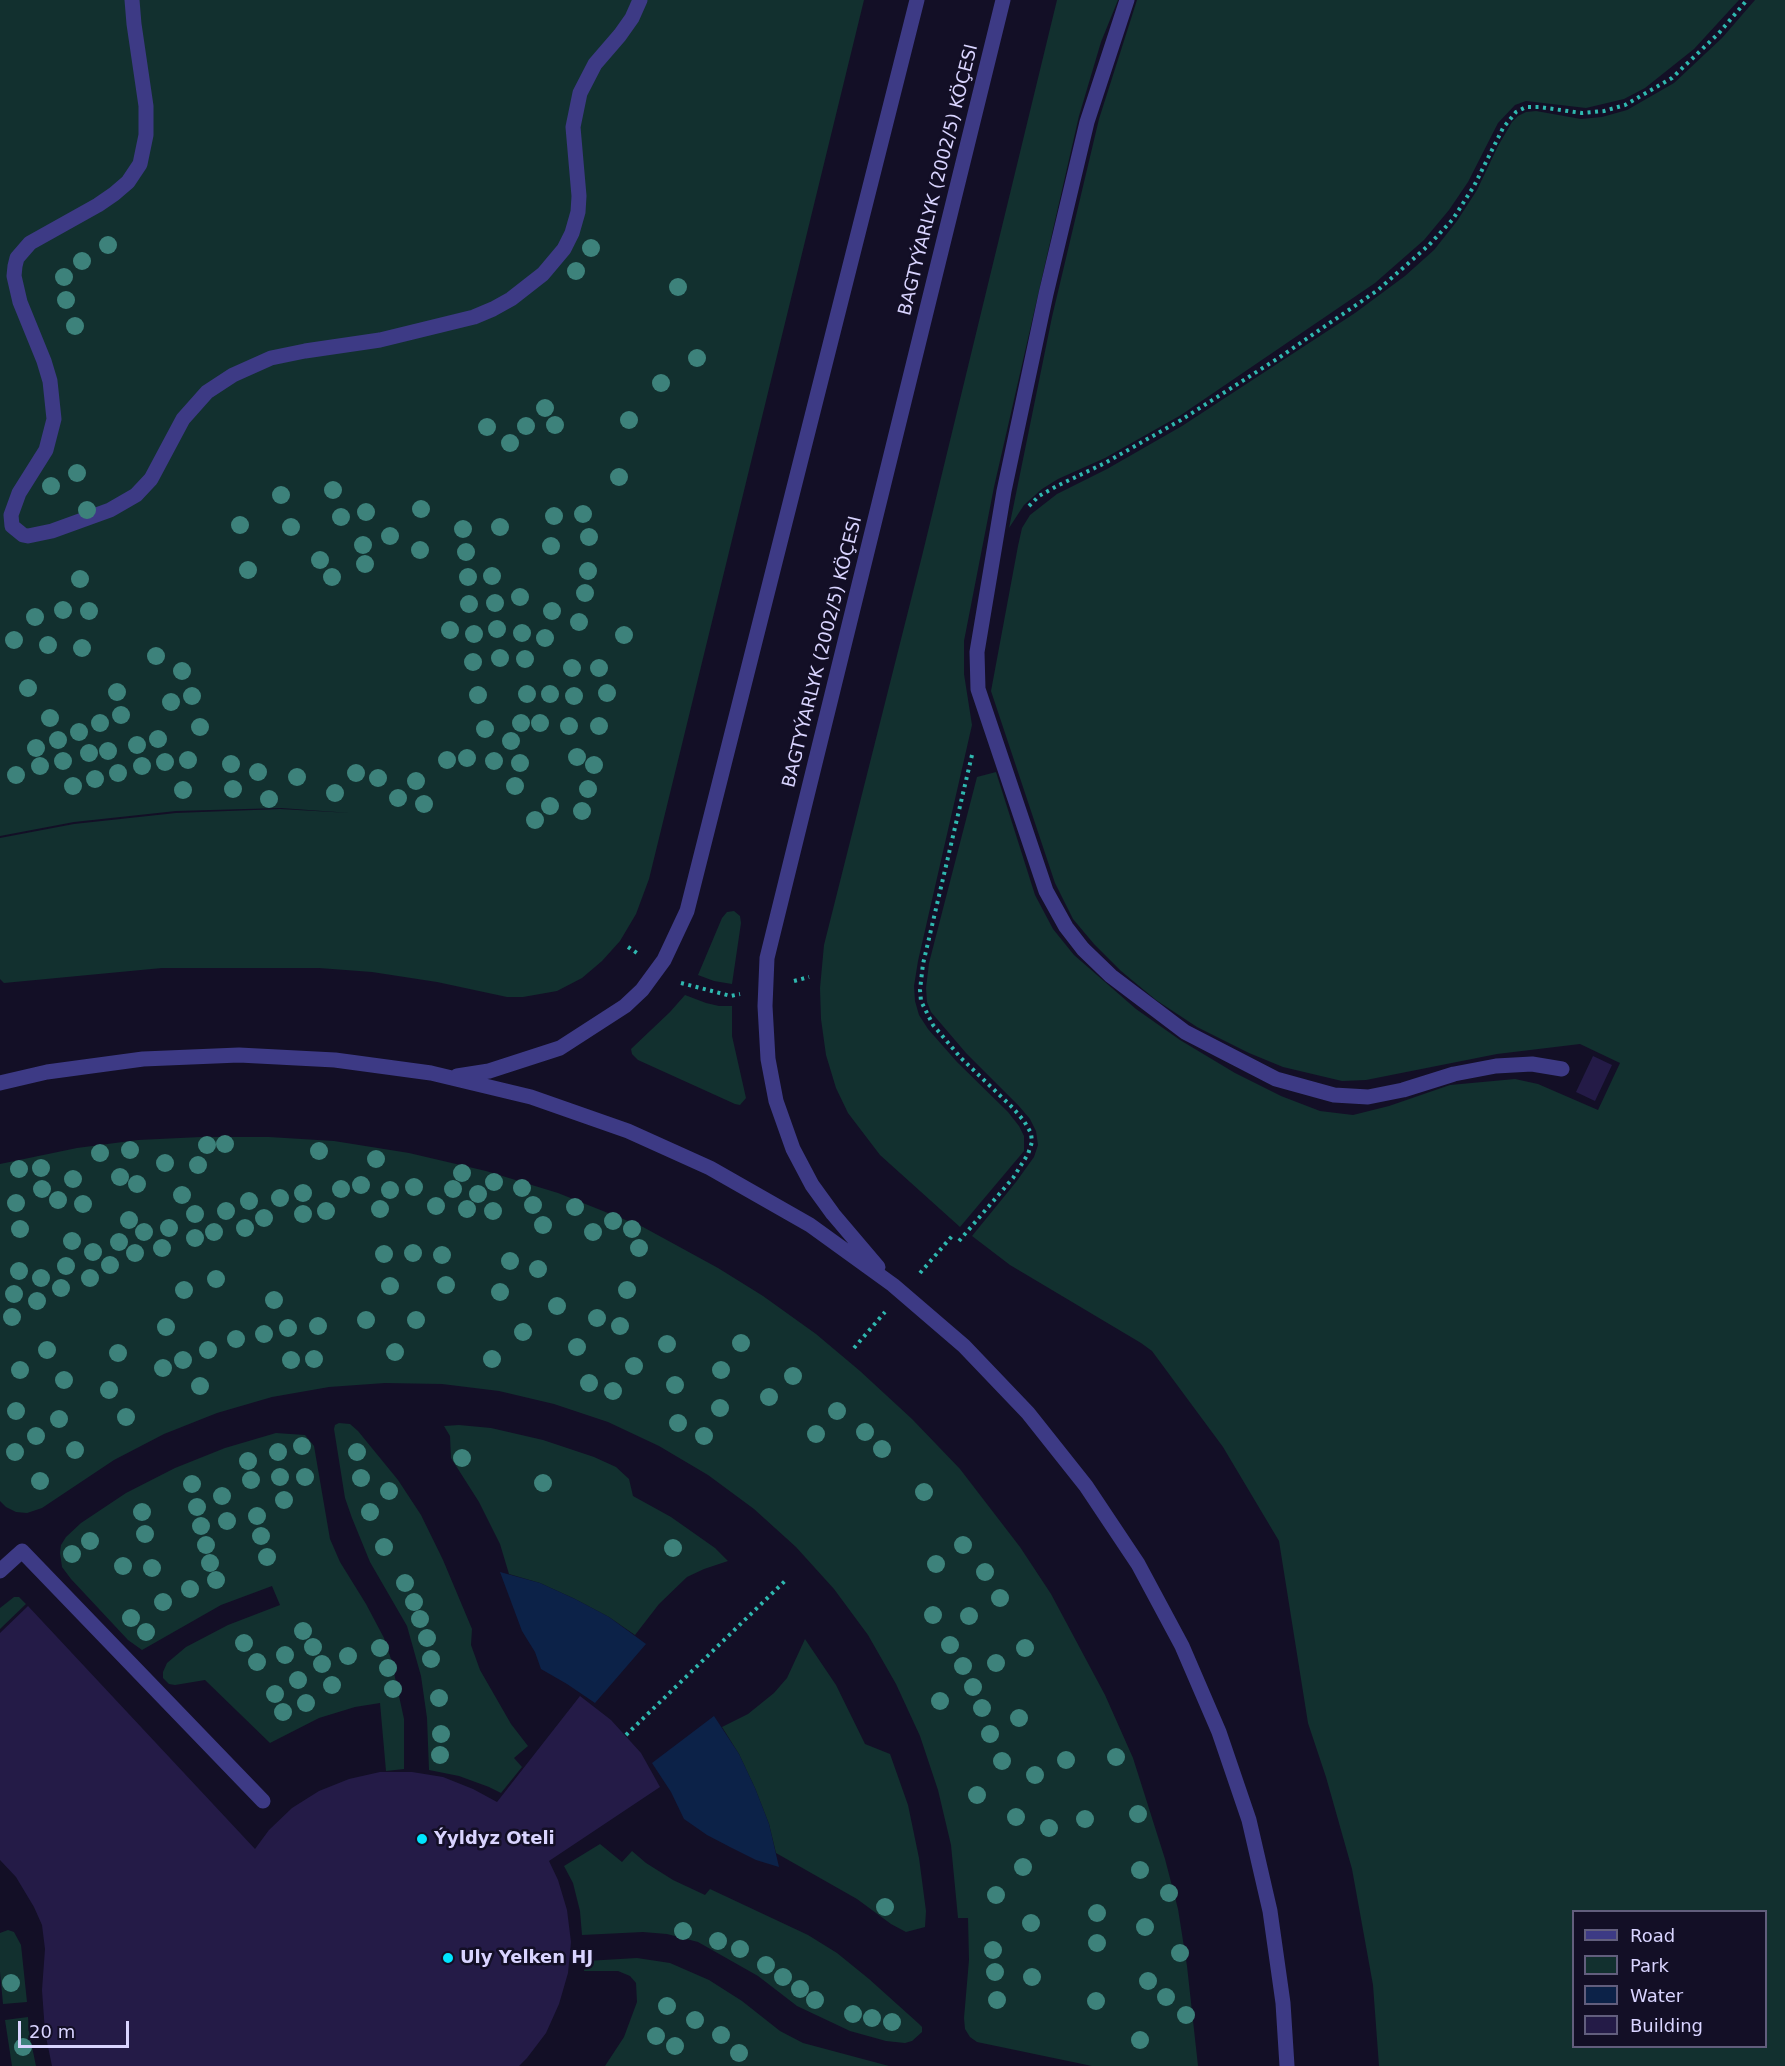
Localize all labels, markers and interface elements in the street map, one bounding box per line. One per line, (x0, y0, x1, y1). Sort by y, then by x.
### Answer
street label: BAGTYÝARLYK (2002/5) KÖÇESI (895, 42, 983, 318)
street label: BAGTYÝARLYK (2002/5) KÖÇESI (779, 514, 867, 790)
place label: Ýyldyz Oteli (434, 1828, 555, 1850)
marker: Ýyldyz Oteli (415, 1832, 429, 1846)
legend (1572, 1910, 1767, 2048)
text: Road (1630, 1925, 1675, 1946)
place label: Uly Yelken HJ (460, 1947, 593, 1969)
marker: Uly Yelken HJ (441, 1951, 455, 1965)
text: Park (1630, 1955, 1669, 1976)
text: Water (1630, 1985, 1683, 2006)
scale bar (21, 2009, 132, 2047)
text: Building (1630, 2015, 1703, 2036)
text: 20 m (29, 2021, 75, 2042)

